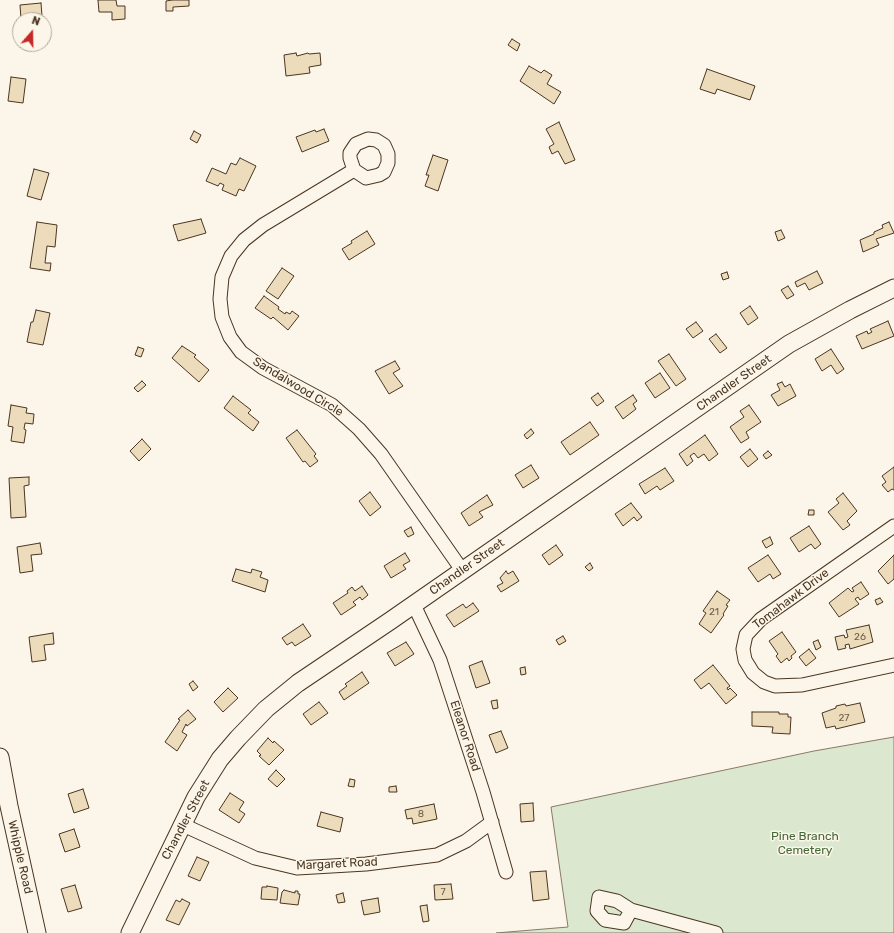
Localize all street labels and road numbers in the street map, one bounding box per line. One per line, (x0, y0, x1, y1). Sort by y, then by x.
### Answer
street label: Chandler Street (694, 352, 774, 414)
street label: Sandalwood Circle (250, 354, 346, 420)
street label: Chandler Street (427, 536, 507, 598)
street label: Tomahawk Drive (750, 566, 832, 632)
street label: Eleanor Road (447, 699, 483, 773)
street label: Chandler Street (159, 778, 213, 862)
street label: Whipple Road (5, 819, 35, 895)
street label: Margaret Road (296, 855, 378, 873)

